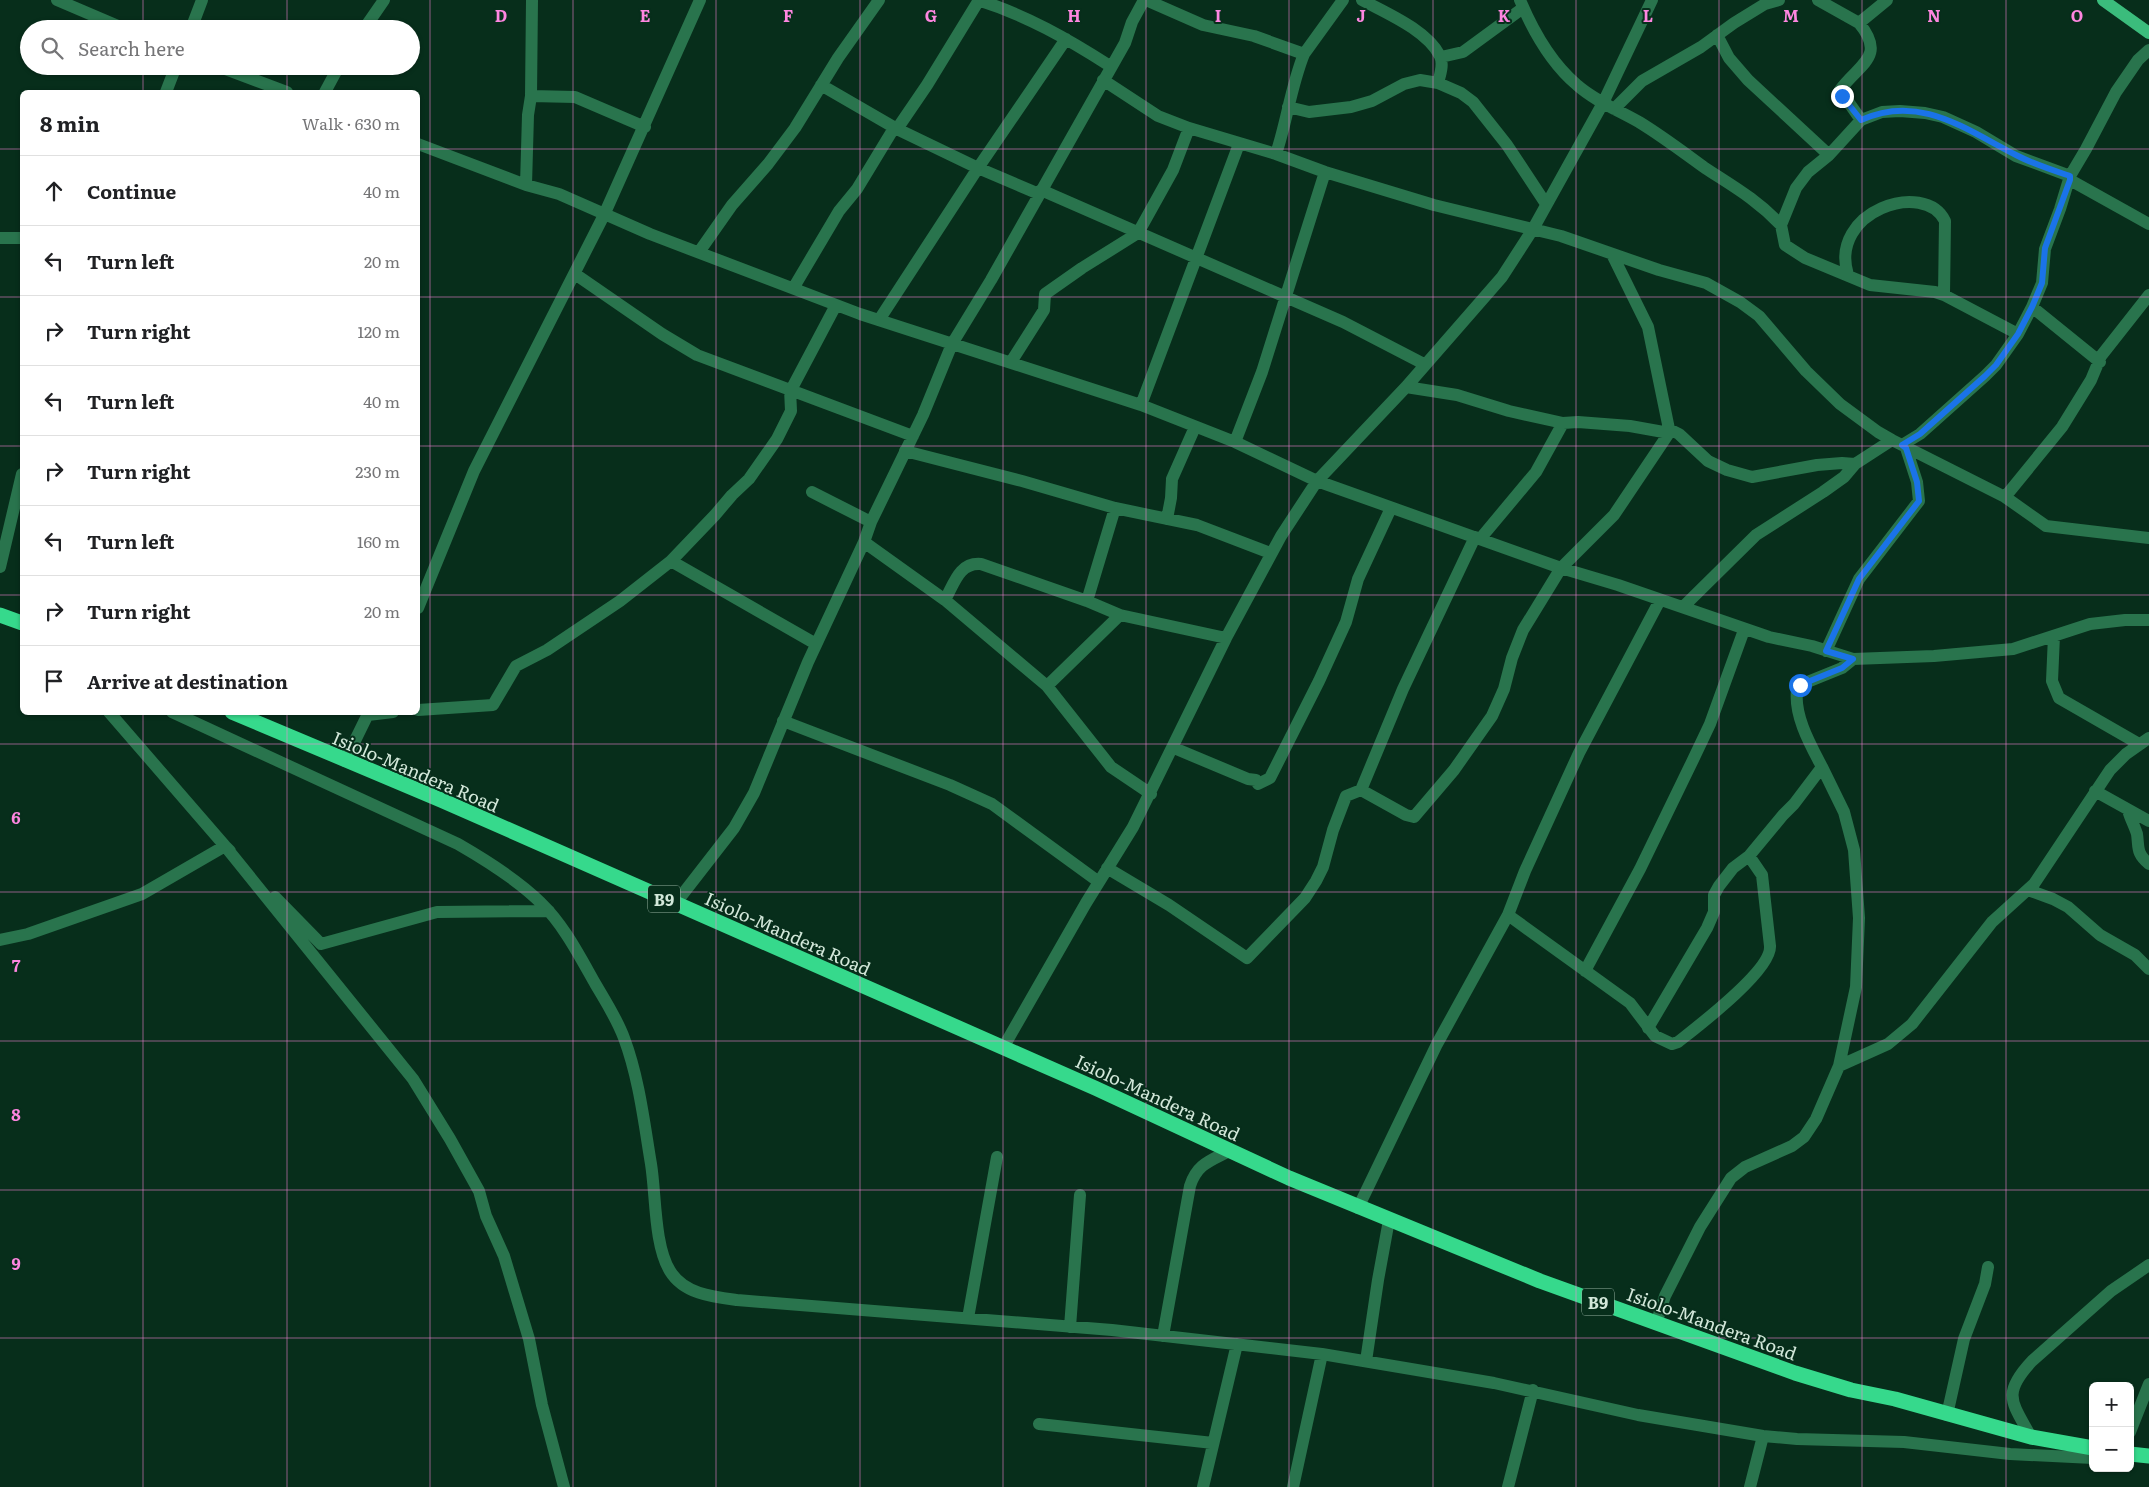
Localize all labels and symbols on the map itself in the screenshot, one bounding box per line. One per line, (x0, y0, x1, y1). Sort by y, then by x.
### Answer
text: D (495, 3, 507, 27)
text: E (640, 3, 651, 27)
text: F (783, 3, 793, 27)
text: G (925, 3, 937, 27)
text: H (1067, 3, 1081, 27)
text: I (1215, 3, 1221, 27)
text: J (1356, 3, 1366, 27)
text: K (1498, 3, 1511, 27)
text: L (1643, 3, 1653, 27)
text: M (1783, 3, 1799, 27)
text: N (1927, 3, 1941, 27)
text: O (2071, 3, 2083, 27)
route end (1831, 85, 1854, 108)
route start (1789, 674, 1812, 697)
street label: Isiolo-Mandera Road (328, 724, 504, 818)
text: 6 (11, 805, 21, 829)
street label: Isiolo-Mandera Road (701, 884, 875, 982)
road number: B9 (648, 886, 680, 912)
text: 7 (12, 953, 21, 977)
street label: Isiolo-Mandera Road (1071, 1047, 1245, 1147)
text: 8 (11, 1102, 21, 1126)
text: 9 (11, 1251, 21, 1275)
street label: Isiolo-Mandera Road (1623, 1280, 1801, 1366)
road number: B9 (1582, 1288, 1614, 1315)

